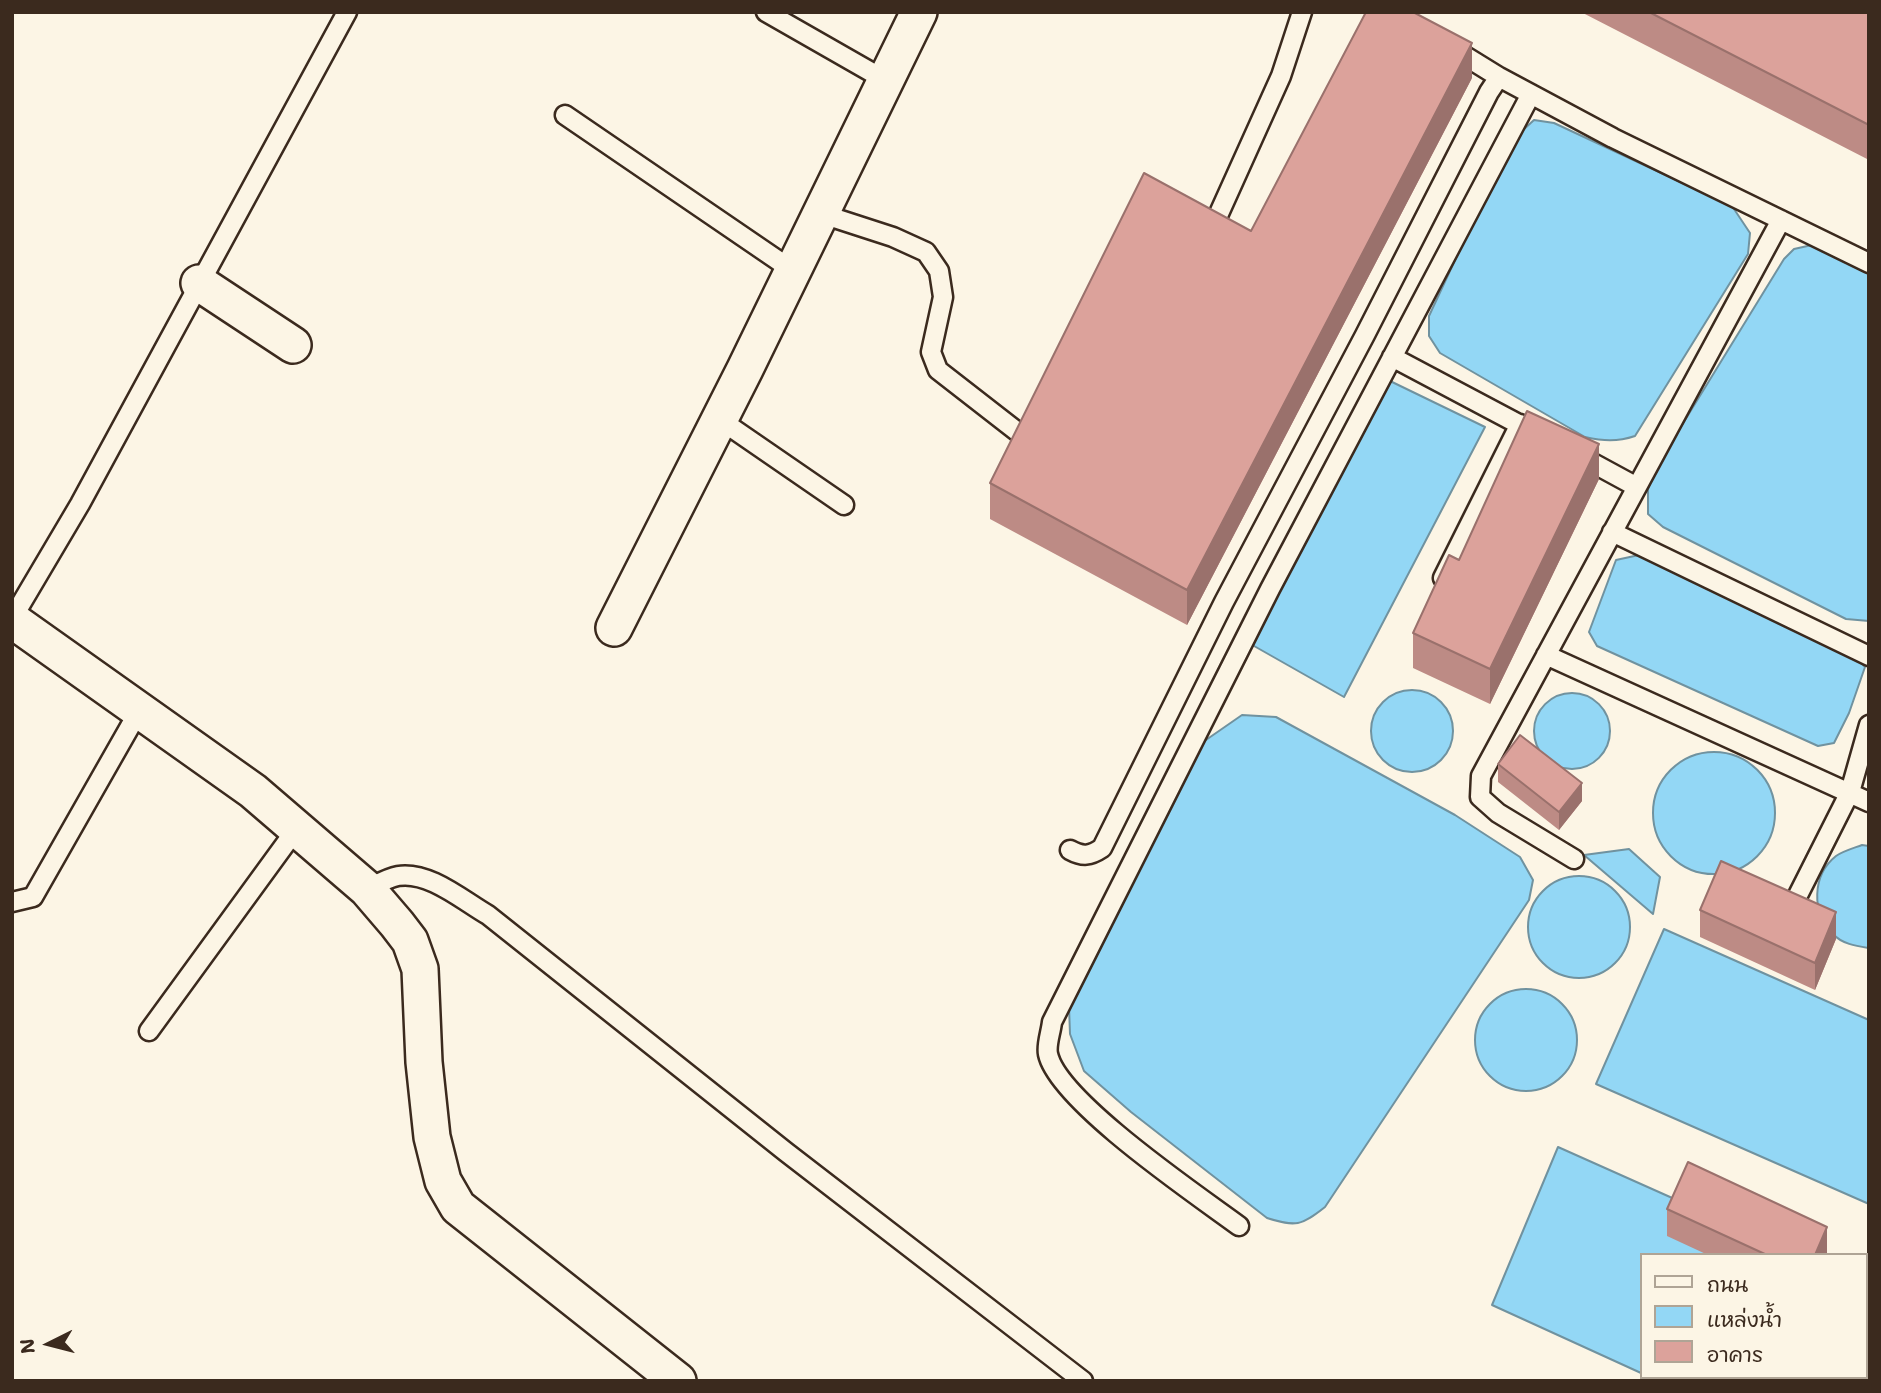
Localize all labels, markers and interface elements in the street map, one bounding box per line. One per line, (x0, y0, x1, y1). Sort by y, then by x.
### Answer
legend (1640, 1253, 1867, 1379)
text: ถนน (1707, 1271, 1748, 1299)
text: แหล่งน้ำ (1707, 1306, 1782, 1334)
north arrow (14, 1309, 84, 1379)
text: N (14, 1337, 41, 1355)
text: อาคาร (1707, 1341, 1763, 1369)

